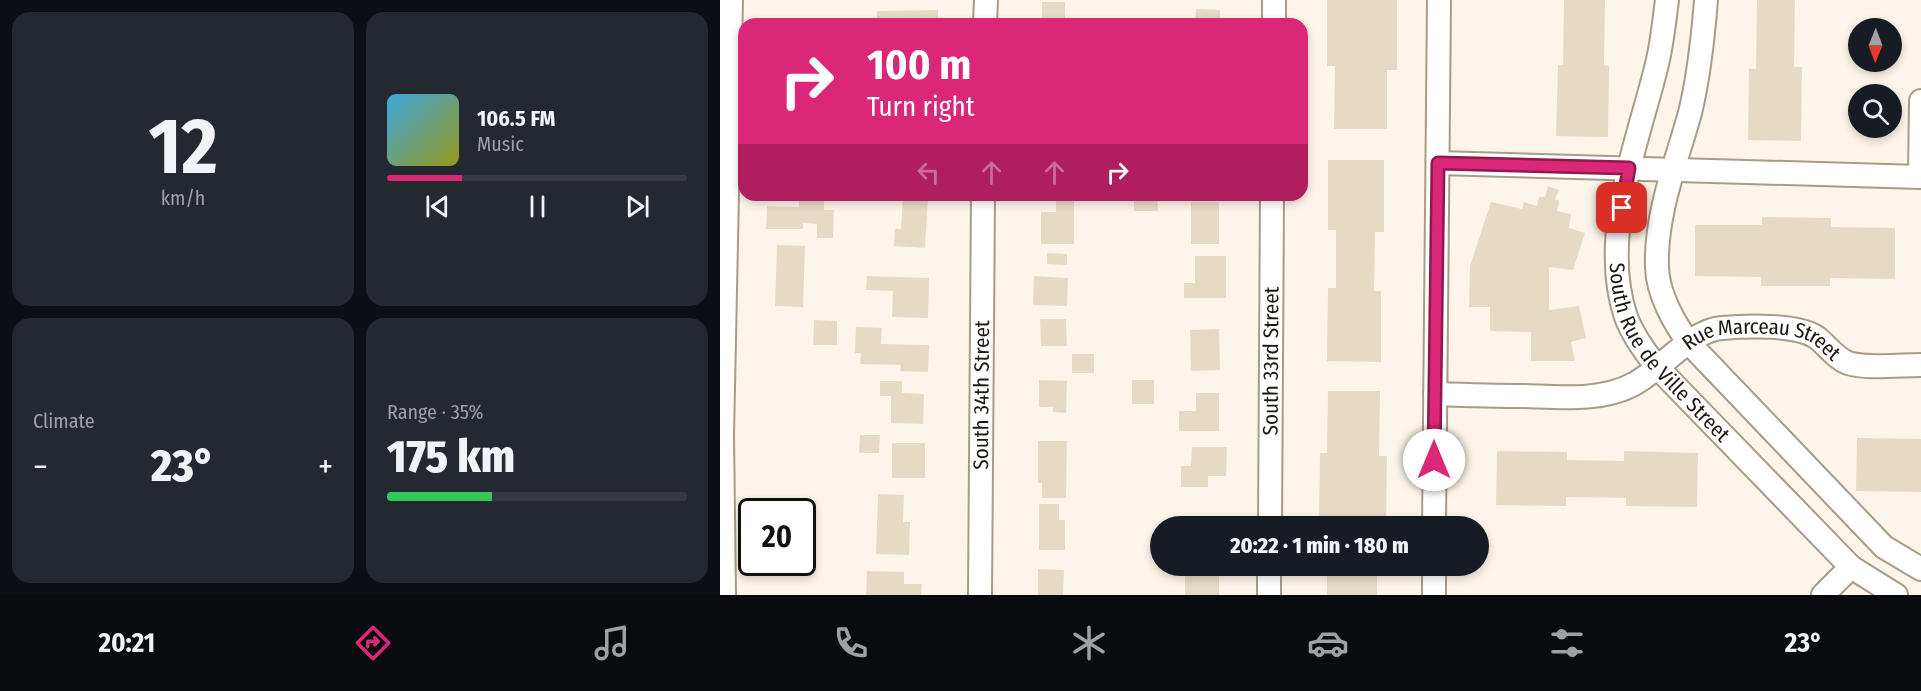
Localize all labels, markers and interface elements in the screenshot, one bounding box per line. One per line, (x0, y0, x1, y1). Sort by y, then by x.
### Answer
north arrow (1848, 18, 1902, 72)
map controls (1848, 18, 1902, 138)
text: 100 m (867, 40, 971, 90)
icon: right (768, 42, 846, 120)
button: search (1848, 84, 1902, 138)
text: Turn right (867, 91, 975, 123)
text: 12 (148, 100, 218, 194)
text: 106.5 FM (477, 105, 555, 132)
text: Music (477, 132, 524, 156)
icon: left (912, 156, 945, 189)
icon: ahead (975, 156, 1008, 189)
icon: ahead (1038, 156, 1071, 189)
icon: right (1101, 156, 1134, 189)
pin (1596, 182, 1647, 233)
text: km/h (161, 186, 205, 210)
icon: previous (421, 190, 454, 223)
icon: pause (521, 190, 554, 223)
icon: next (621, 190, 654, 223)
icon: arrive (1605, 191, 1638, 224)
street label: South Rue de Ville Street (1604, 262, 1735, 447)
street label: South 33rd Street (1258, 286, 1284, 436)
street label: Rue Marceau Street (1677, 314, 1846, 366)
street label: South 34th Street (968, 320, 995, 470)
text: Range · 35% (387, 400, 483, 424)
text: Climate (33, 409, 95, 433)
position arrow (1402, 428, 1466, 492)
text: 175 km (387, 430, 515, 484)
text: 23° (151, 439, 215, 493)
text: − (33, 447, 48, 487)
text: + (318, 447, 333, 487)
speed limit sign: 20 (738, 498, 816, 576)
text: 20:22 · 1 min · 180 m (1230, 532, 1409, 559)
icon: directions (352, 622, 394, 664)
icon: music (591, 622, 633, 664)
icon: phone (830, 622, 872, 664)
icon: climate (1068, 622, 1110, 664)
icon: car (1307, 622, 1349, 664)
icon: filters (1546, 622, 1588, 664)
text: 20:21 (98, 627, 155, 659)
text: 23° (1785, 627, 1823, 659)

